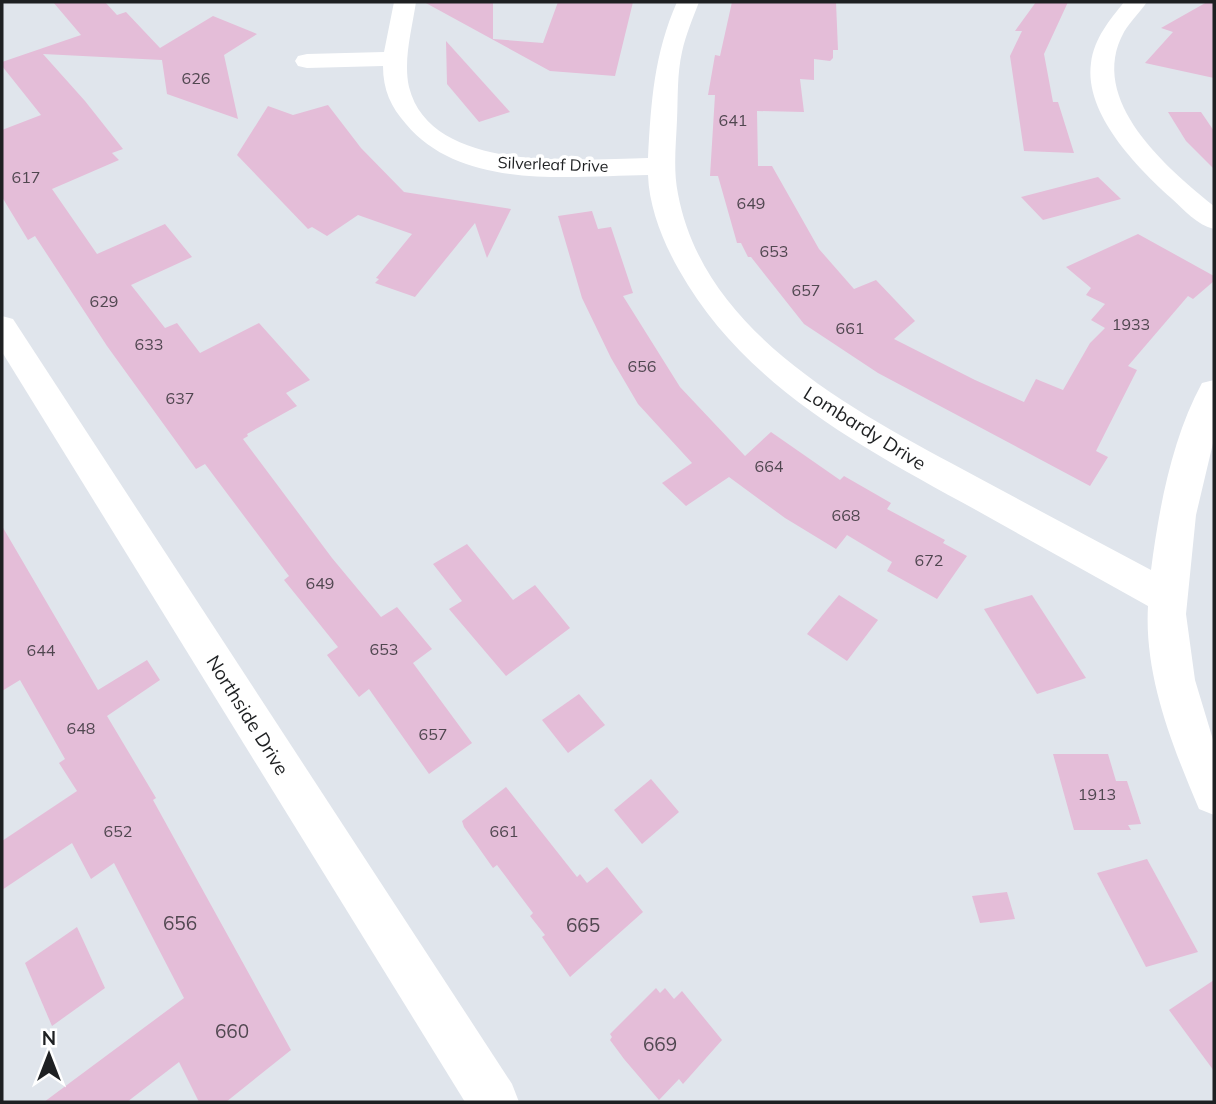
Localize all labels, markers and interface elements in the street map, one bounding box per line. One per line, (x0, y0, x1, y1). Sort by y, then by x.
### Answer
house number: 626 (182, 68, 210, 88)
house number: 641 (719, 110, 747, 130)
street label: Silverleaf Drive (497, 152, 609, 176)
house number: 617 (12, 167, 40, 187)
house number: 649 (737, 193, 765, 213)
house number: 653 (760, 241, 788, 261)
house number: 657 (792, 280, 820, 300)
house number: 629 (90, 291, 118, 311)
house number: 1933 (1112, 314, 1150, 334)
house number: 661 (836, 318, 864, 338)
house number: 633 (135, 334, 163, 354)
house number: 656 (628, 356, 656, 376)
street label: Lombardy Drive (799, 381, 931, 475)
house number: 637 (166, 388, 194, 408)
house number: 664 (755, 456, 784, 476)
house number: 668 (832, 505, 860, 525)
house number: 672 (915, 550, 943, 570)
house number: 649 (306, 573, 334, 593)
house number: 653 (370, 639, 398, 659)
house number: 644 (27, 640, 56, 660)
street label: Northside Drive (202, 651, 294, 779)
house number: 648 (67, 718, 95, 738)
house number: 657 (419, 724, 447, 744)
house number: 1913 (1078, 784, 1116, 804)
house number: 652 (104, 821, 132, 841)
house number: 661 (490, 821, 518, 841)
house number: 656 (163, 911, 197, 935)
house number: 665 (566, 913, 600, 937)
house number: 660 (215, 1019, 249, 1043)
north arrow (14, 1020, 84, 1090)
text: N (42, 1026, 56, 1050)
house number: 669 (643, 1032, 677, 1056)

